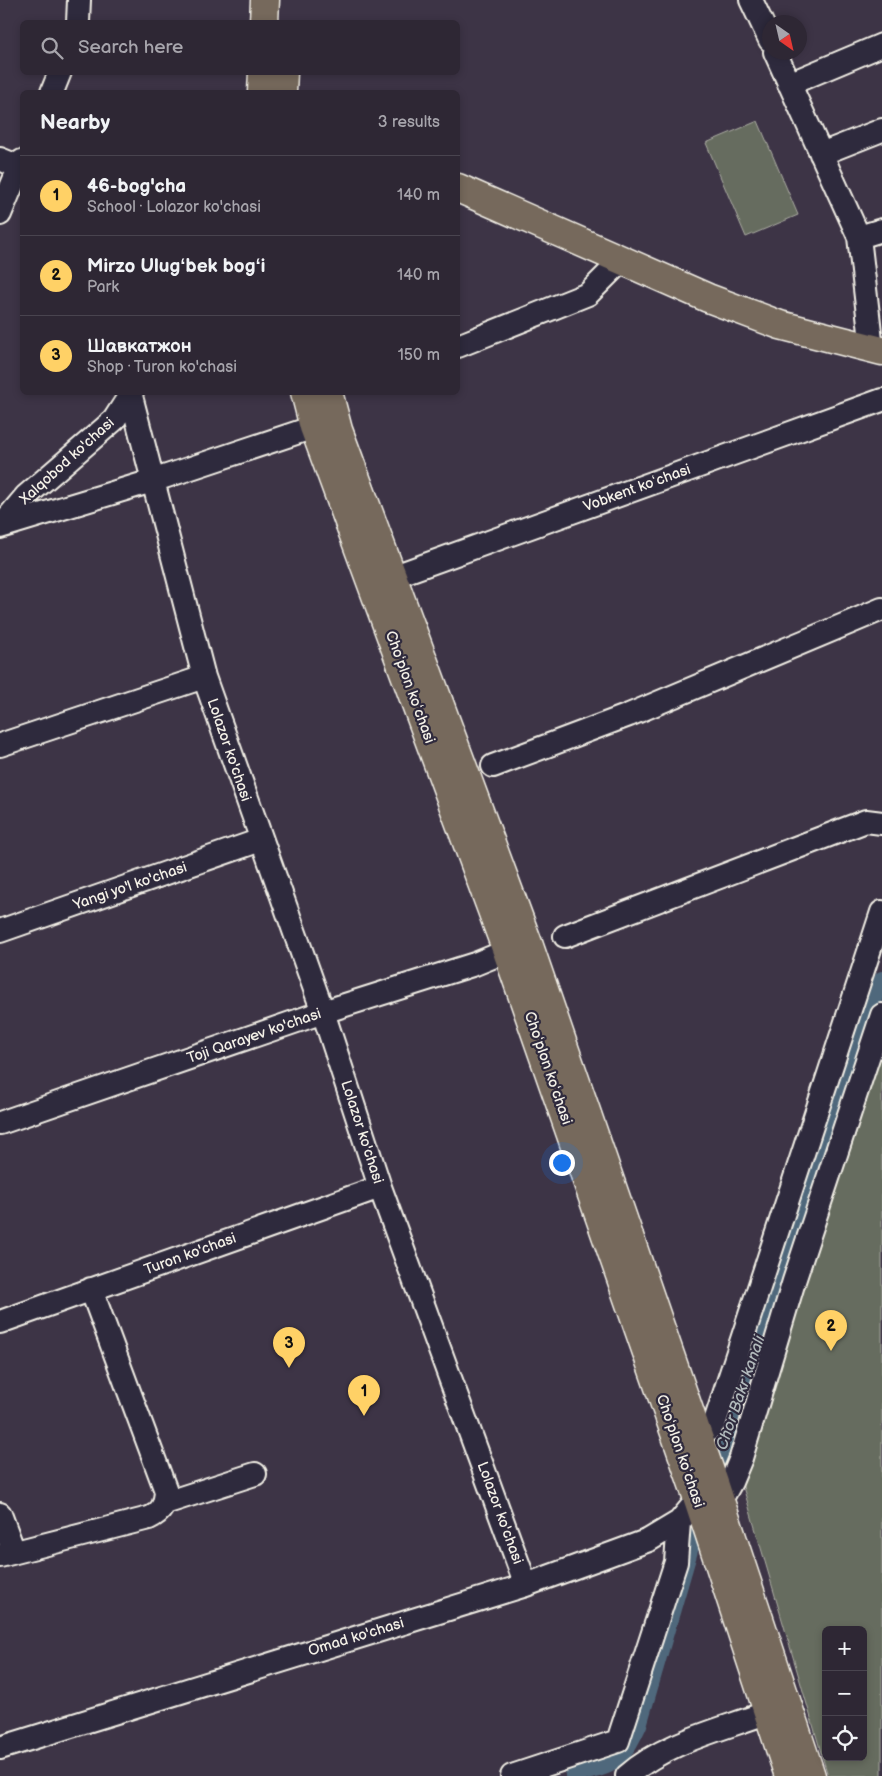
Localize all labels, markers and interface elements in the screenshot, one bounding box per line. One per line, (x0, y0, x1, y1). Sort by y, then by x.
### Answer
north arrow (762, 15, 807, 60)
search box (20, 20, 460, 75)
icon: search (38, 34, 66, 62)
text: Search here (78, 36, 183, 59)
text: Nearby (40, 110, 110, 135)
text: 3 results (378, 113, 440, 132)
text: 46-bog'cha (87, 175, 186, 198)
text: 1 (53, 186, 59, 205)
text: 140 m (397, 186, 440, 205)
text: School · Lolazor ko'chasi (87, 198, 261, 217)
text: Mirzo Ulugʻbek bogʻi (87, 255, 265, 278)
text: 2 (51, 266, 61, 285)
text: 140 m (397, 266, 440, 285)
text: Park (87, 278, 119, 297)
text: Шавкатжон (87, 335, 192, 358)
text: 3 (51, 346, 61, 365)
text: 150 m (398, 346, 440, 365)
text: Shop · Turon ko'chasi (87, 358, 237, 377)
street label: Xalqobod ko'chasi (15, 413, 118, 509)
street label: Vobkent koʻchasi (581, 460, 693, 516)
street label: Choʻplon koʻchasi (381, 628, 439, 746)
street label: Lolazor ko'chasi (202, 696, 256, 804)
street label: Yangi yo'l ko'chasi (70, 858, 189, 915)
street label: Toji Qarayev ko'chasi (184, 1004, 324, 1068)
street label: Choʻplon koʻchasi (520, 1009, 576, 1127)
street label: Lolazor ko'chasi (336, 1078, 388, 1186)
your location (549, 1150, 575, 1176)
street label: Turon ko'chasi (141, 1229, 239, 1279)
pin: 2 (815, 1310, 847, 1351)
pin: 3 (273, 1327, 305, 1368)
water label: Chor Bakr kanali (713, 1332, 770, 1453)
pin: 1 (348, 1375, 380, 1416)
street label: Choʻplon koʻchasi (652, 1392, 708, 1510)
street label: Lolazor ko'chasi (473, 1459, 527, 1567)
street label: Omad ko'chasi (306, 1613, 406, 1661)
map controls (822, 1626, 867, 1761)
button: + (822, 1626, 867, 1671)
button: − (822, 1671, 867, 1716)
button: locate (822, 1716, 867, 1761)

